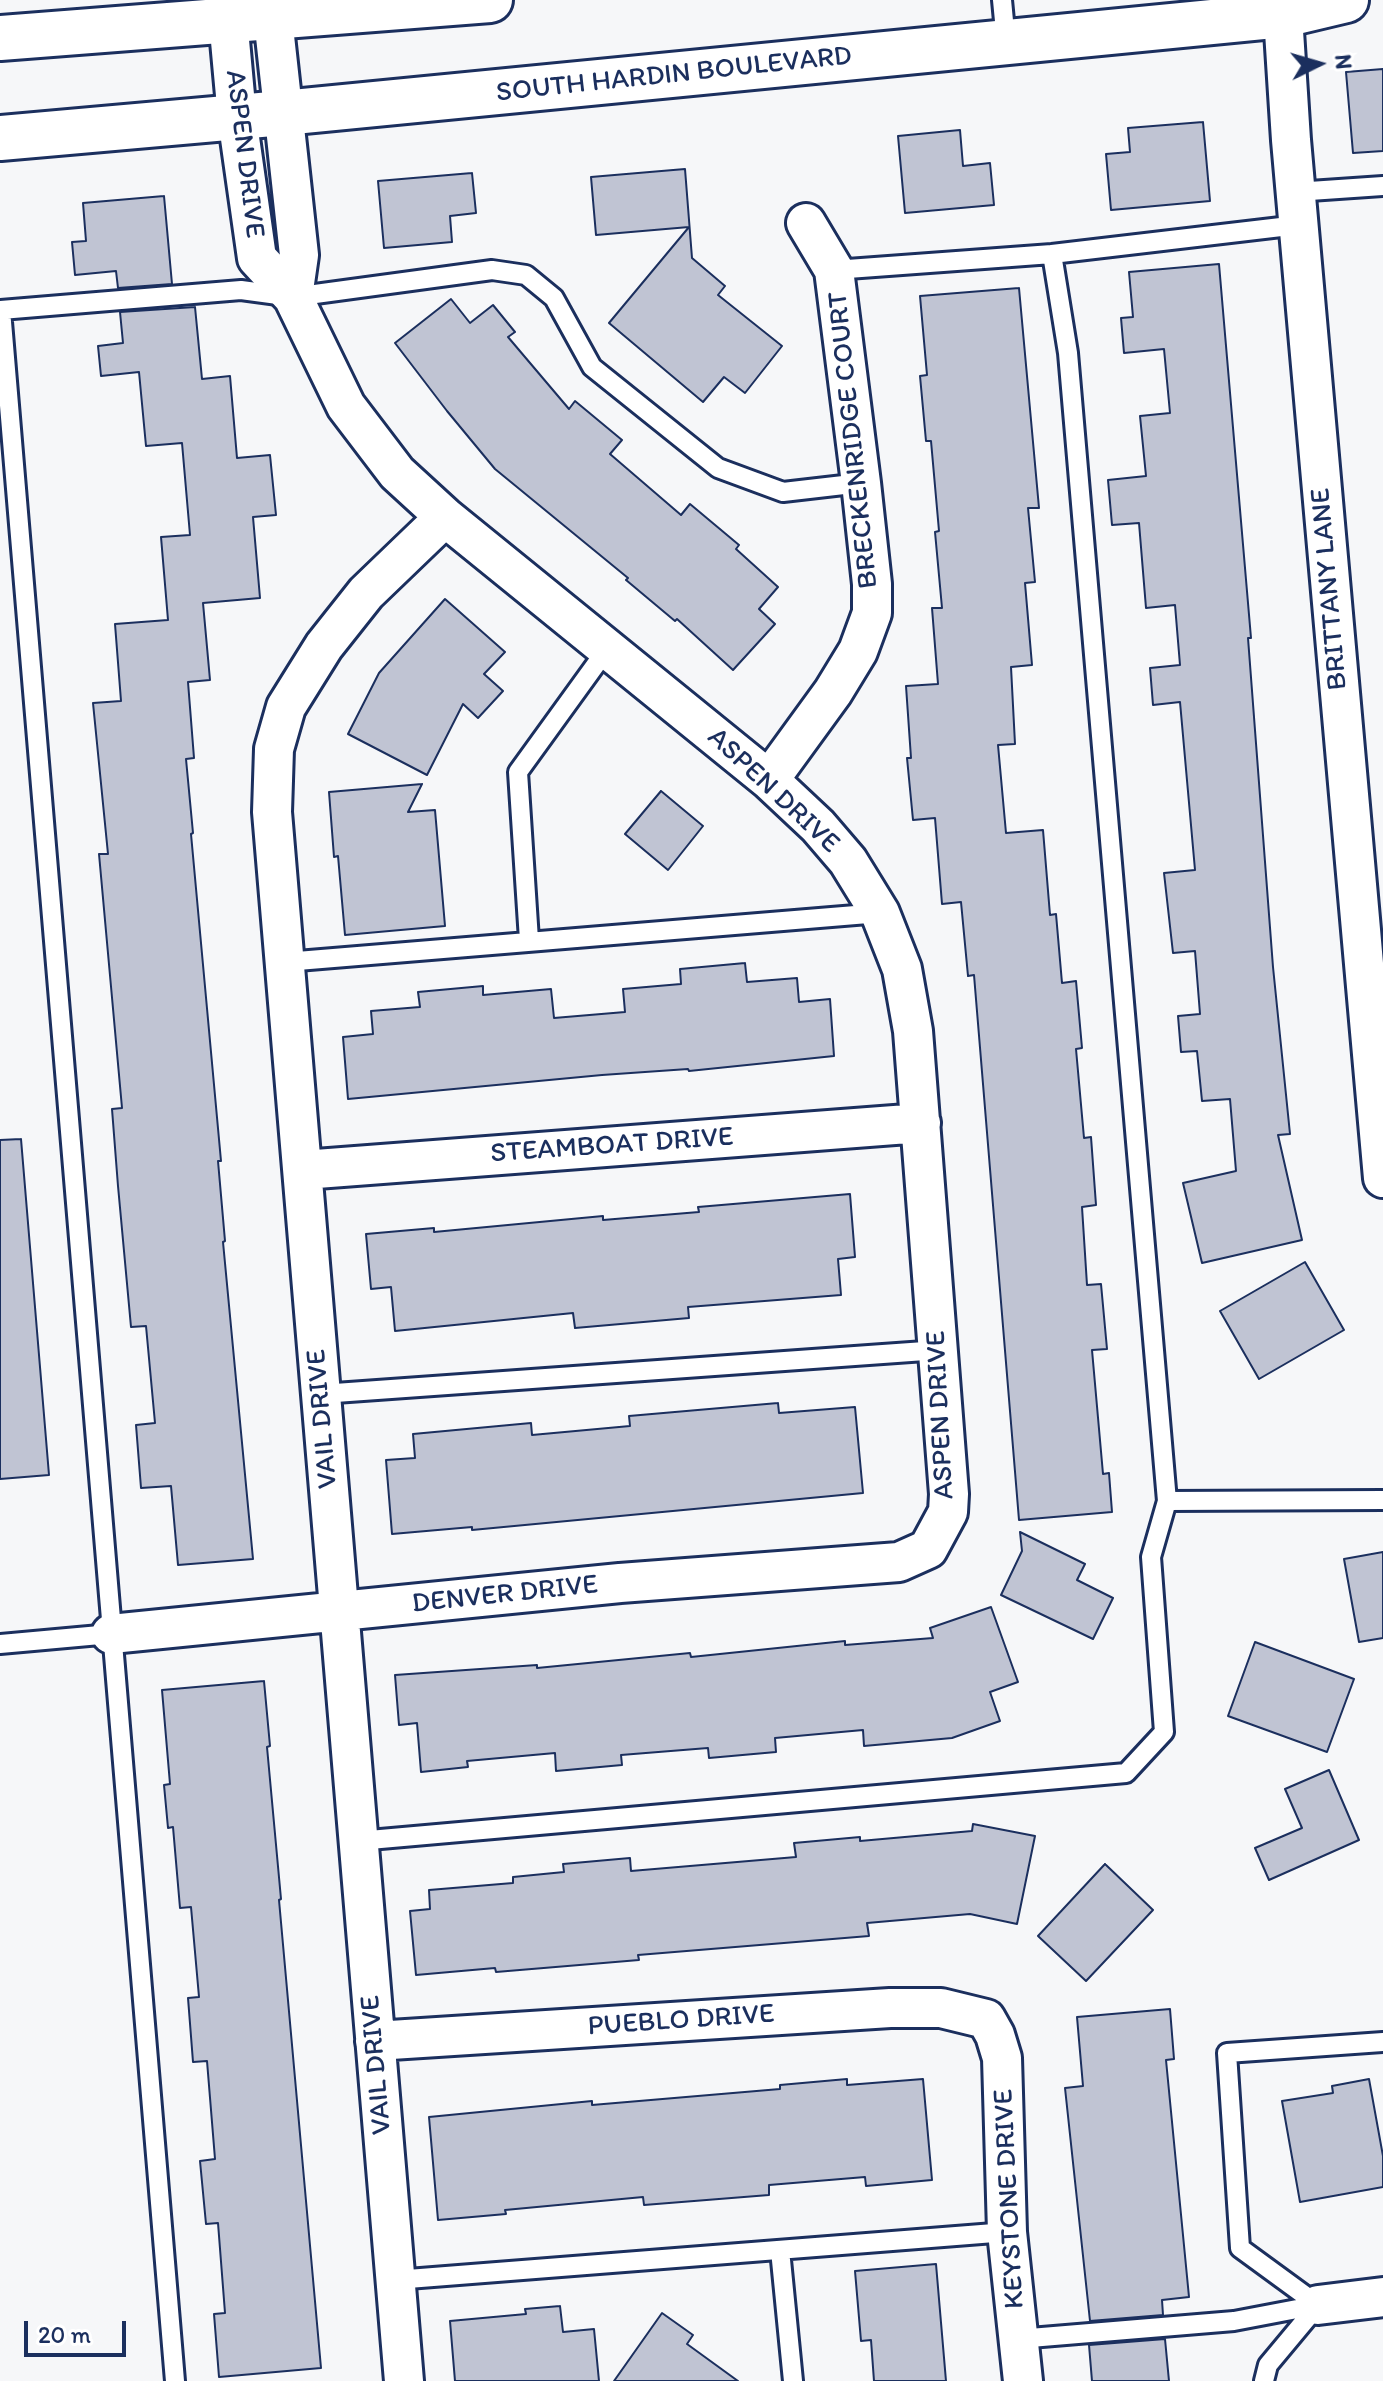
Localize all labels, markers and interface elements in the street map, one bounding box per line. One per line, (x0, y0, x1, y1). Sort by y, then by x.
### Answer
north arrow (1279, 24, 1359, 104)
street label: SOUTH HARDIN BOULEVARD (495, 40, 853, 110)
text: N (1329, 53, 1358, 70)
street label: ASPEN DRIVE (217, 68, 271, 240)
street label: BRECKENRIDGE COURT (822, 290, 886, 590)
street label: BRITTANY LANE (1304, 486, 1356, 692)
street label: ASPEN DRIVE (700, 721, 846, 861)
street label: STEAMBOAT DRIVE (489, 1121, 735, 1171)
street label: ASPEN DRIVE (920, 1330, 962, 1500)
street label: VAIL DRIVE (300, 1348, 346, 1490)
street label: DENVER DRIVE (410, 1569, 600, 1621)
street label: VAIL DRIVE (354, 1994, 400, 2136)
street label: PUEBLO DRIVE (587, 1998, 775, 2044)
street label: KEYSTONE DRIVE (987, 2088, 1033, 2310)
scale bar (28, 2305, 130, 2355)
text: 20 m (38, 2320, 91, 2349)

